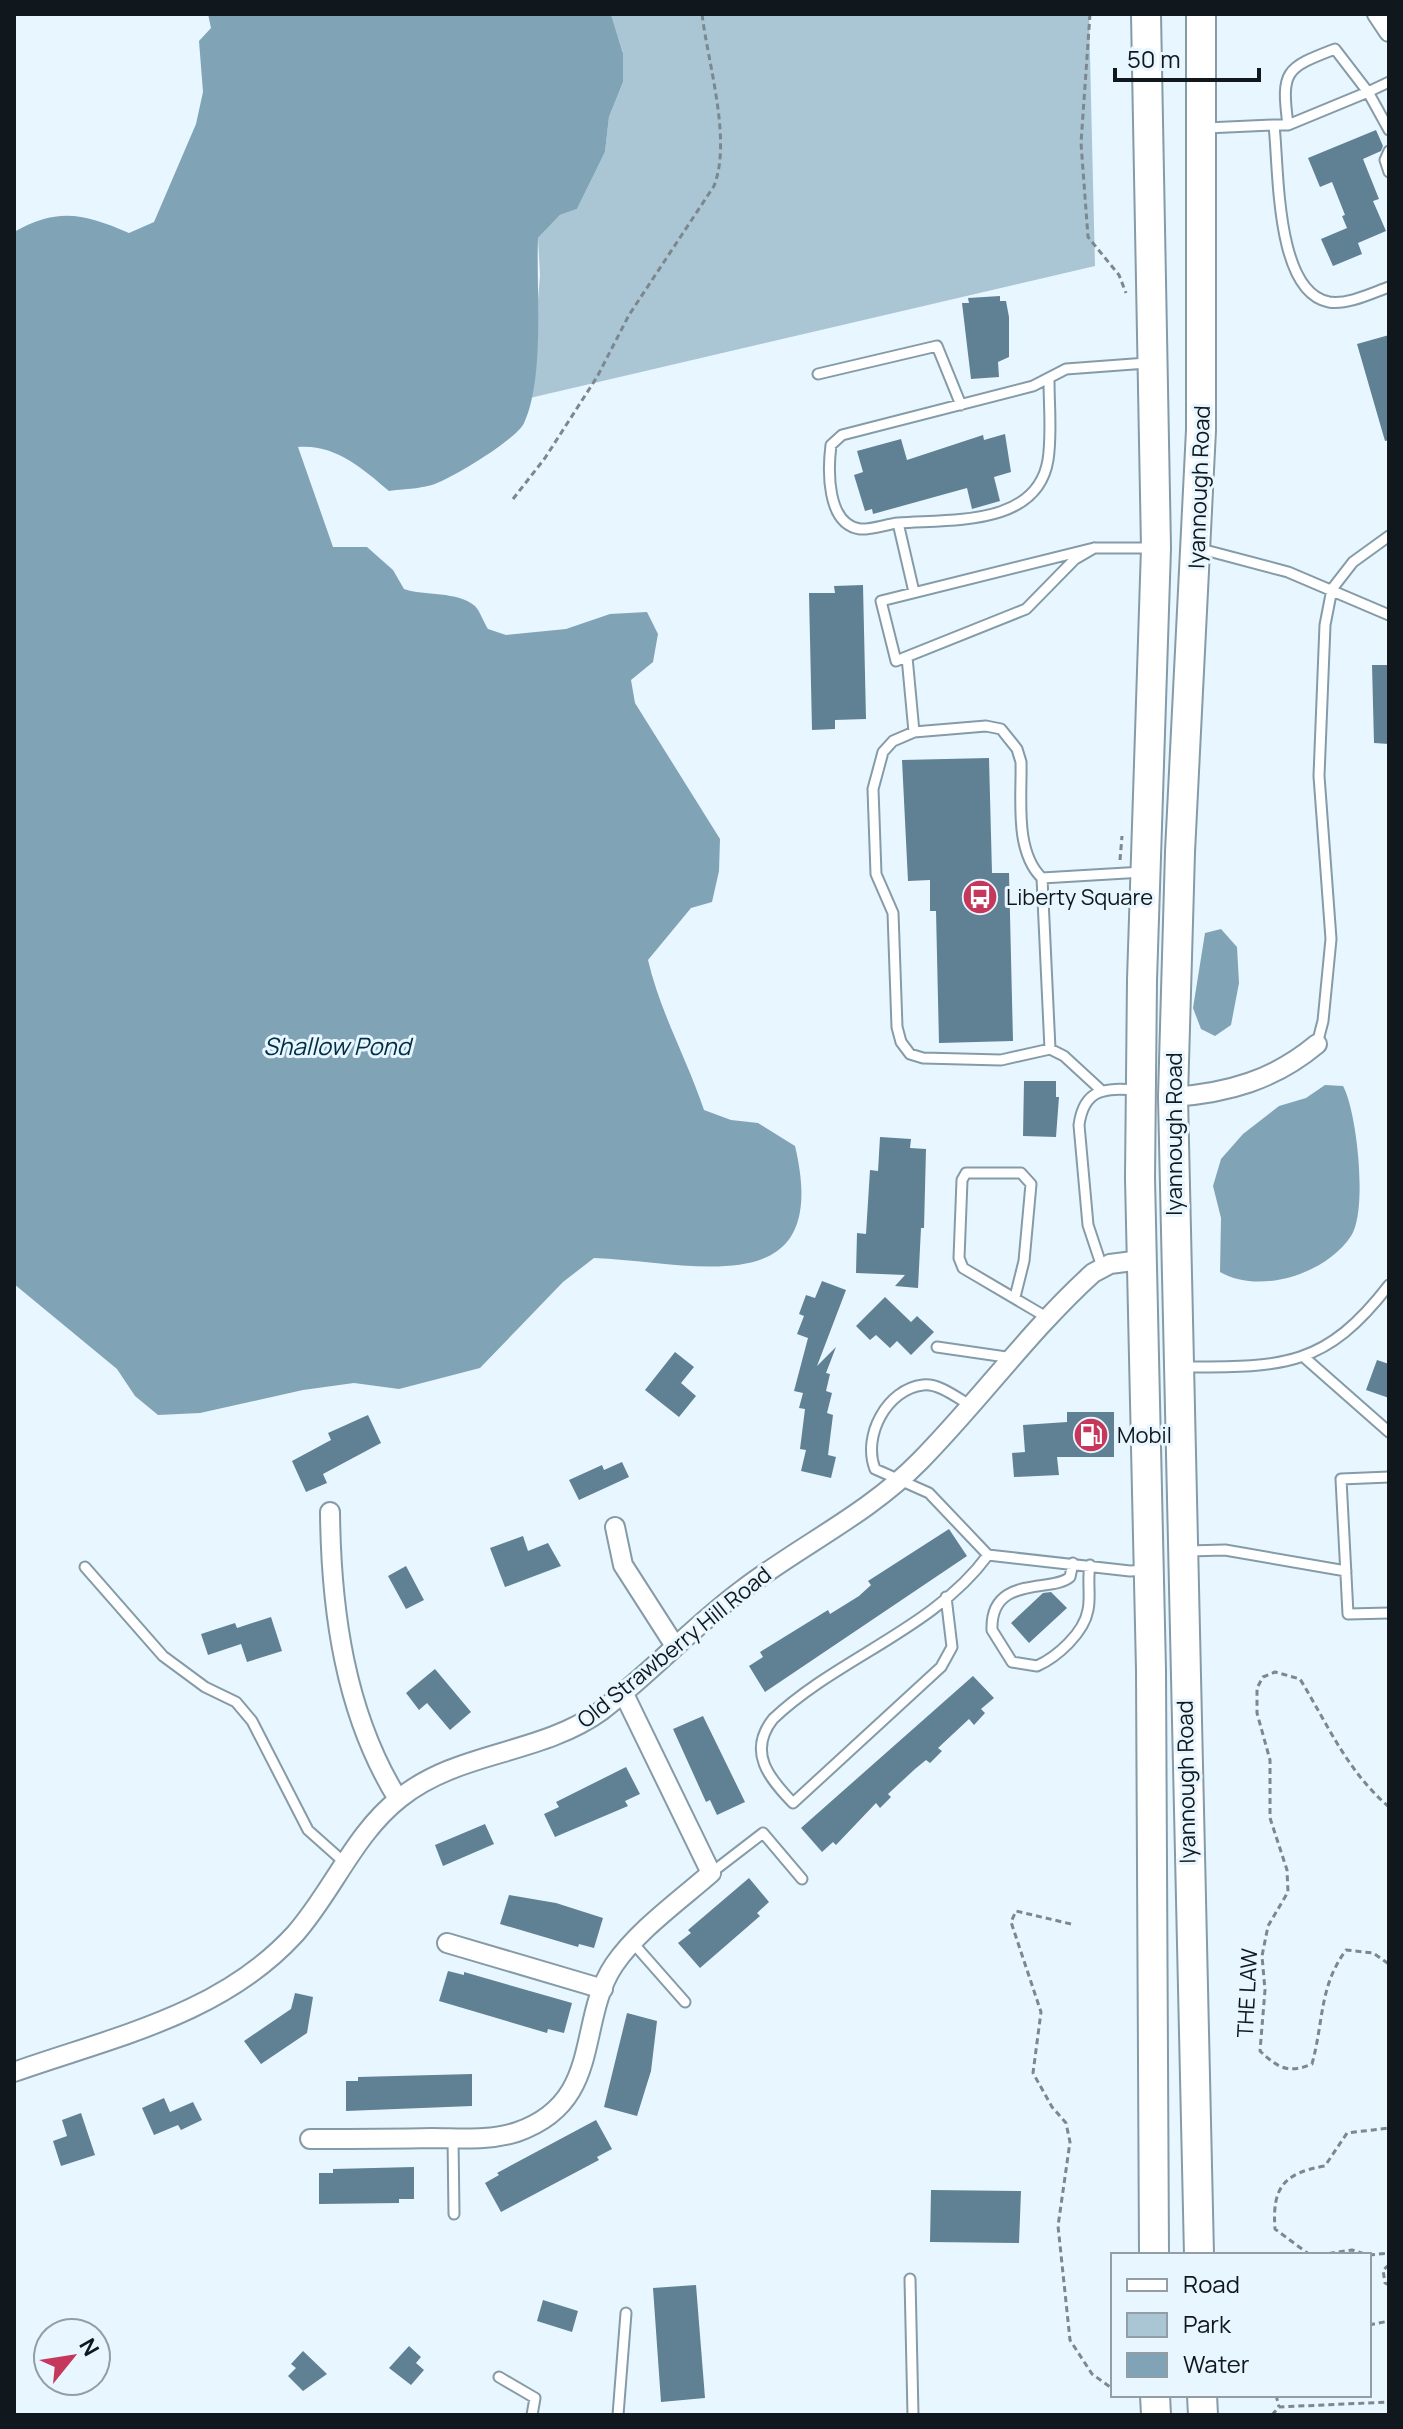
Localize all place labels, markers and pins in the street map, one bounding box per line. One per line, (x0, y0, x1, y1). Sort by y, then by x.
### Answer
bus stop icon: Liberty Square (961, 878, 999, 916)
place label: Liberty Square (1006, 882, 1153, 912)
fuel station icon: Mobil (1072, 1416, 1110, 1454)
place label: Mobil (1117, 1420, 1172, 1450)

